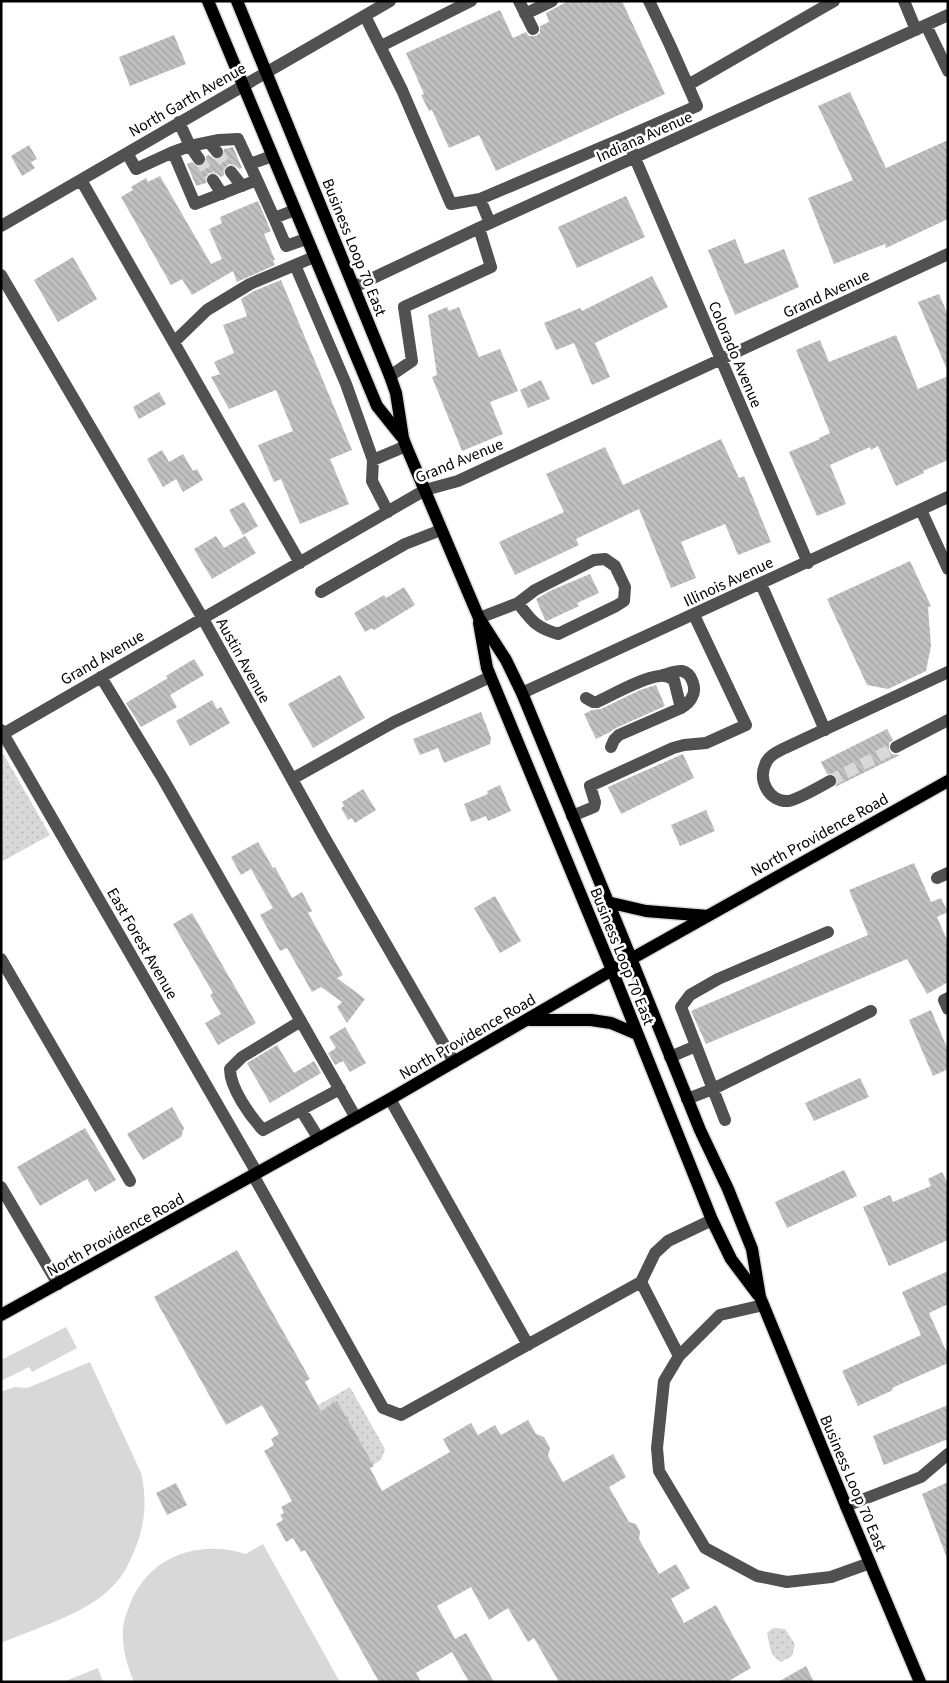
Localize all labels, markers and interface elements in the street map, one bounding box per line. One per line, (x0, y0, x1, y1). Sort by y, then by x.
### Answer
street label: North Garth Avenue (125, 57, 250, 142)
street label: Indiana Avenue (593, 106, 696, 168)
street label: Business Loop 70 East (316, 175, 392, 320)
street label: Grand Avenue (780, 264, 873, 324)
street label: Colorado Avenue (703, 298, 767, 411)
street label: Grand Avenue (412, 433, 507, 489)
street label: Illinois Avenue (680, 551, 777, 612)
street label: Austin Avenue (211, 614, 276, 707)
street label: Grand Avenue (57, 625, 148, 691)
street label: North Providence Road (747, 788, 892, 882)
street label: East Forest Avenue (101, 884, 183, 1003)
street label: Business Loop 70 East (584, 884, 660, 1029)
street label: North Providence Road (395, 989, 540, 1085)
street label: North Providence Road (43, 1188, 188, 1282)
street label: Business Loop 70 East (814, 1412, 892, 1556)

